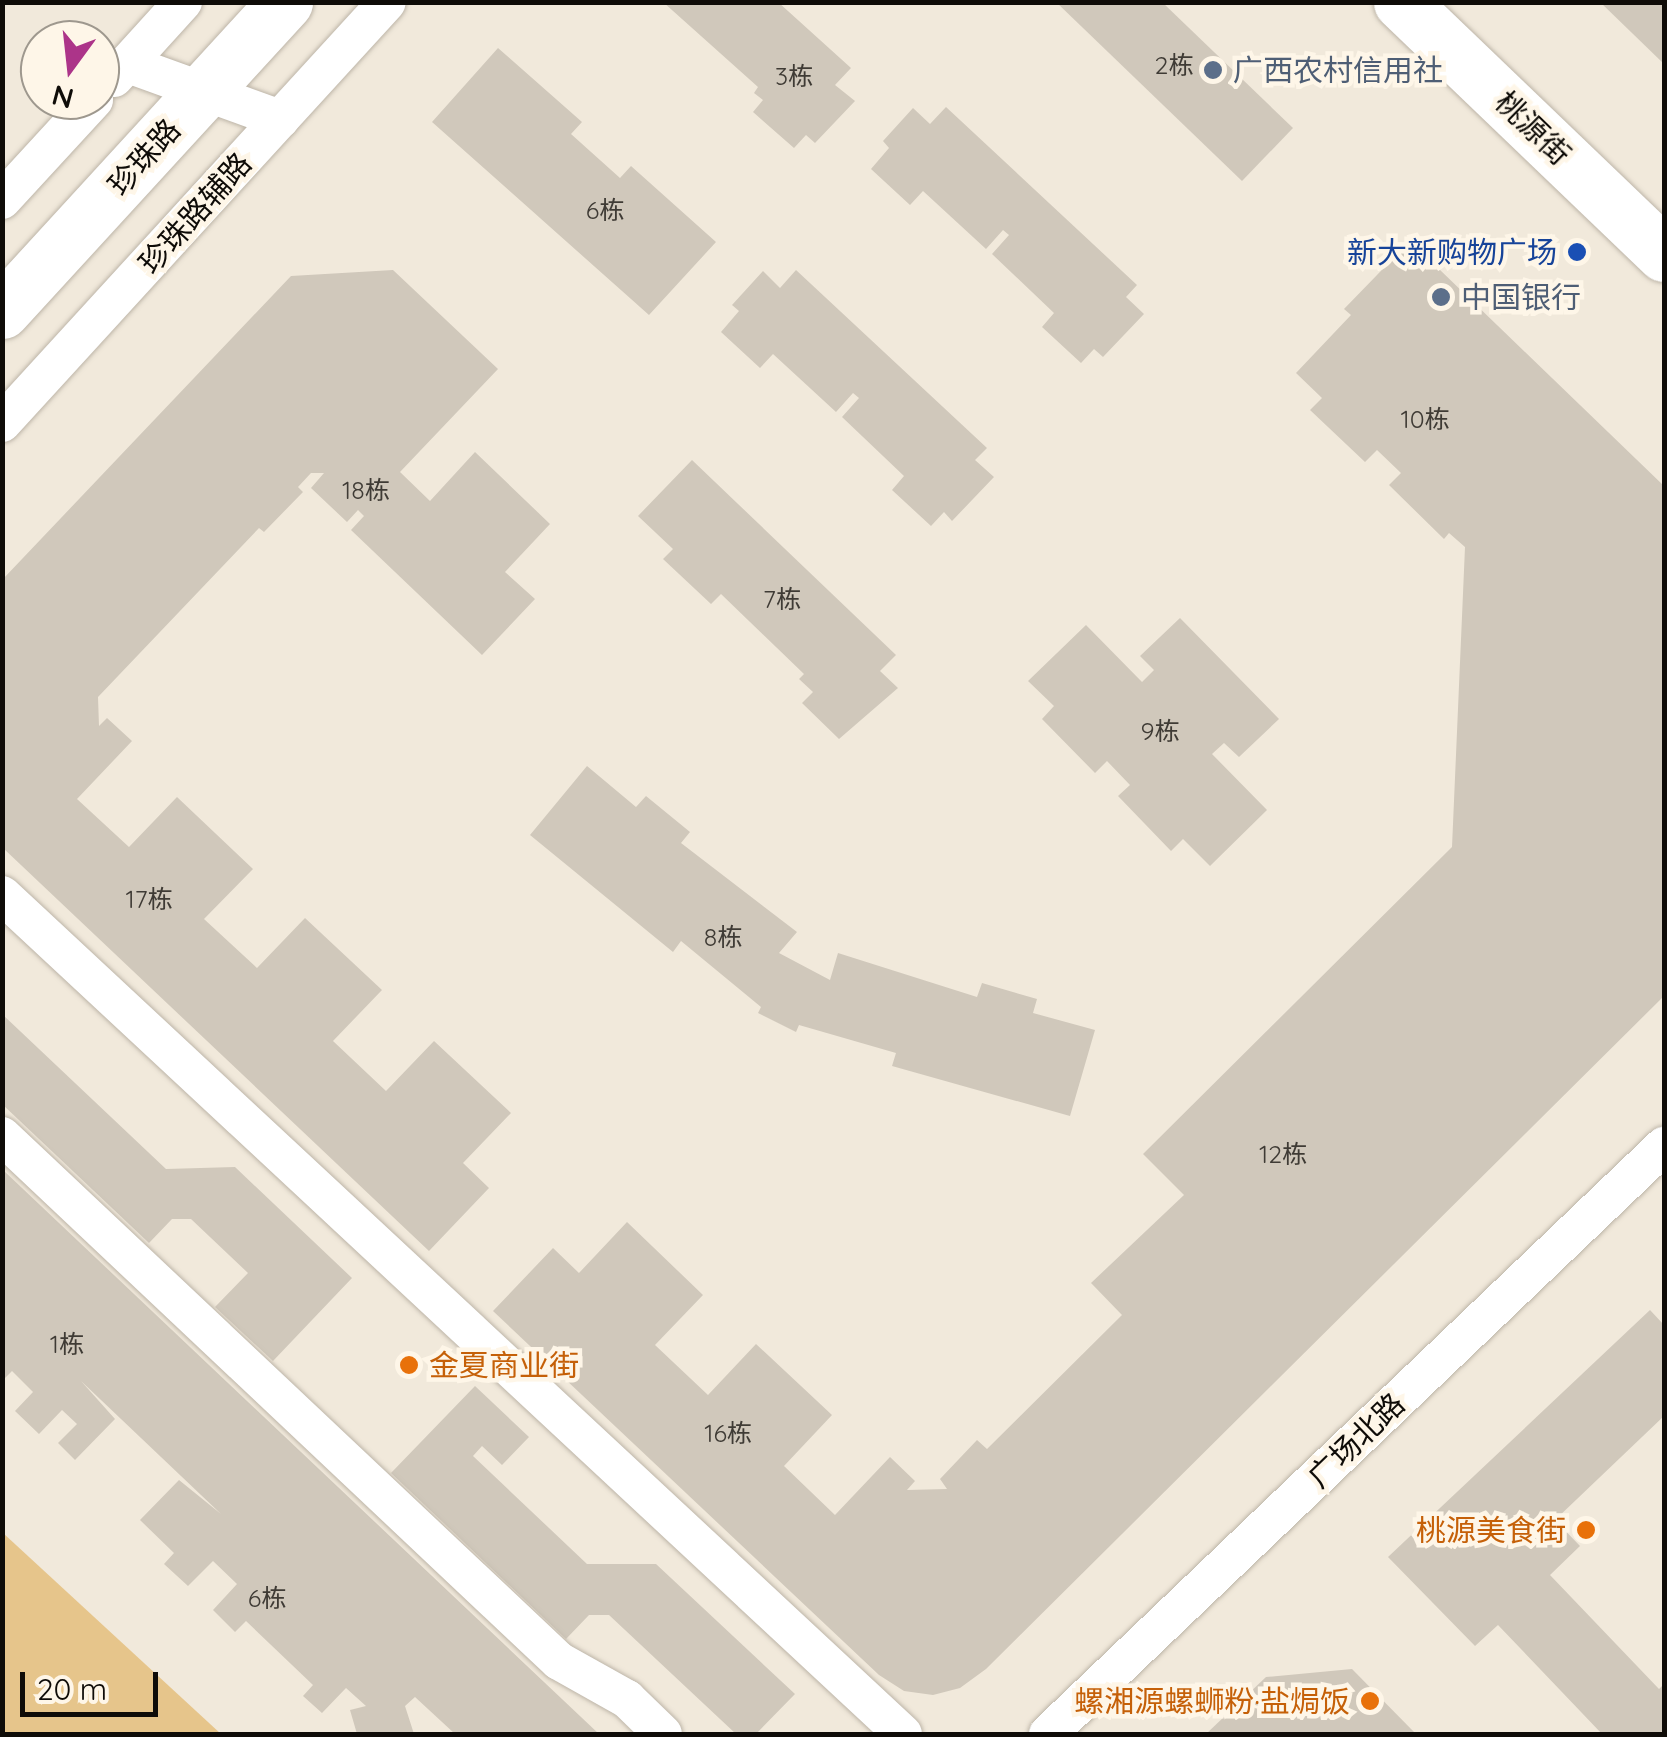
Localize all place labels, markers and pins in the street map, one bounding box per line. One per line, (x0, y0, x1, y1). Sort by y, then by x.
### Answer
place label: 广西农村信用社 (1233, 52, 1443, 88)
marker: 广西农村信用社 (1202, 59, 1224, 81)
place label: 新大新购物广场 (1347, 234, 1557, 270)
marker: 新大新购物广场 (1566, 241, 1588, 263)
place label: 中国银行 (1461, 279, 1581, 315)
marker: 中国银行 (1430, 286, 1452, 308)
place label: 金夏商业街 (429, 1347, 579, 1383)
marker: 金夏商业街 (398, 1354, 420, 1376)
place label: 桃源美食街 (1416, 1512, 1566, 1548)
marker: 桃源美食街 (1575, 1519, 1597, 1541)
place label: 螺湘源螺蛳粉·盐焗饭 (1074, 1683, 1350, 1719)
marker: 螺湘源螺蛳粉·盐焗饭 (1359, 1690, 1381, 1712)

